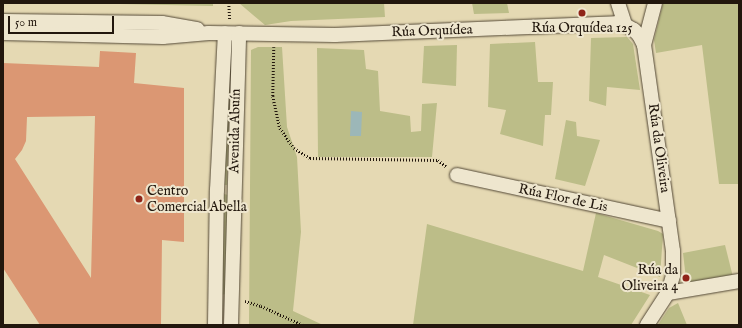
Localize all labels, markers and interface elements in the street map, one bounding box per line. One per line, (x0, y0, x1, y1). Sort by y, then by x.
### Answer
scale bar (10, 8, 116, 34)
marker: Rúa Orquídea 125 (577, 8, 587, 18)
text: 50 m (15, 15, 37, 30)
place label: Rúa Orquídea 125 (531, 20, 633, 36)
street label: Rúa Orquídea (391, 21, 473, 41)
street label: Avenida Abuín (226, 88, 244, 174)
street label: Rúa da Oliveira (644, 102, 674, 194)
street label: Rúa Flor de Lis (517, 180, 609, 216)
place label: Centro Comercial Abella (147, 183, 247, 216)
marker: Centro Comercial Abella (134, 194, 144, 204)
place label: Rúa da Oliveira 4 (621, 262, 678, 294)
marker: Rúa da Oliveira 4 (681, 273, 691, 283)

